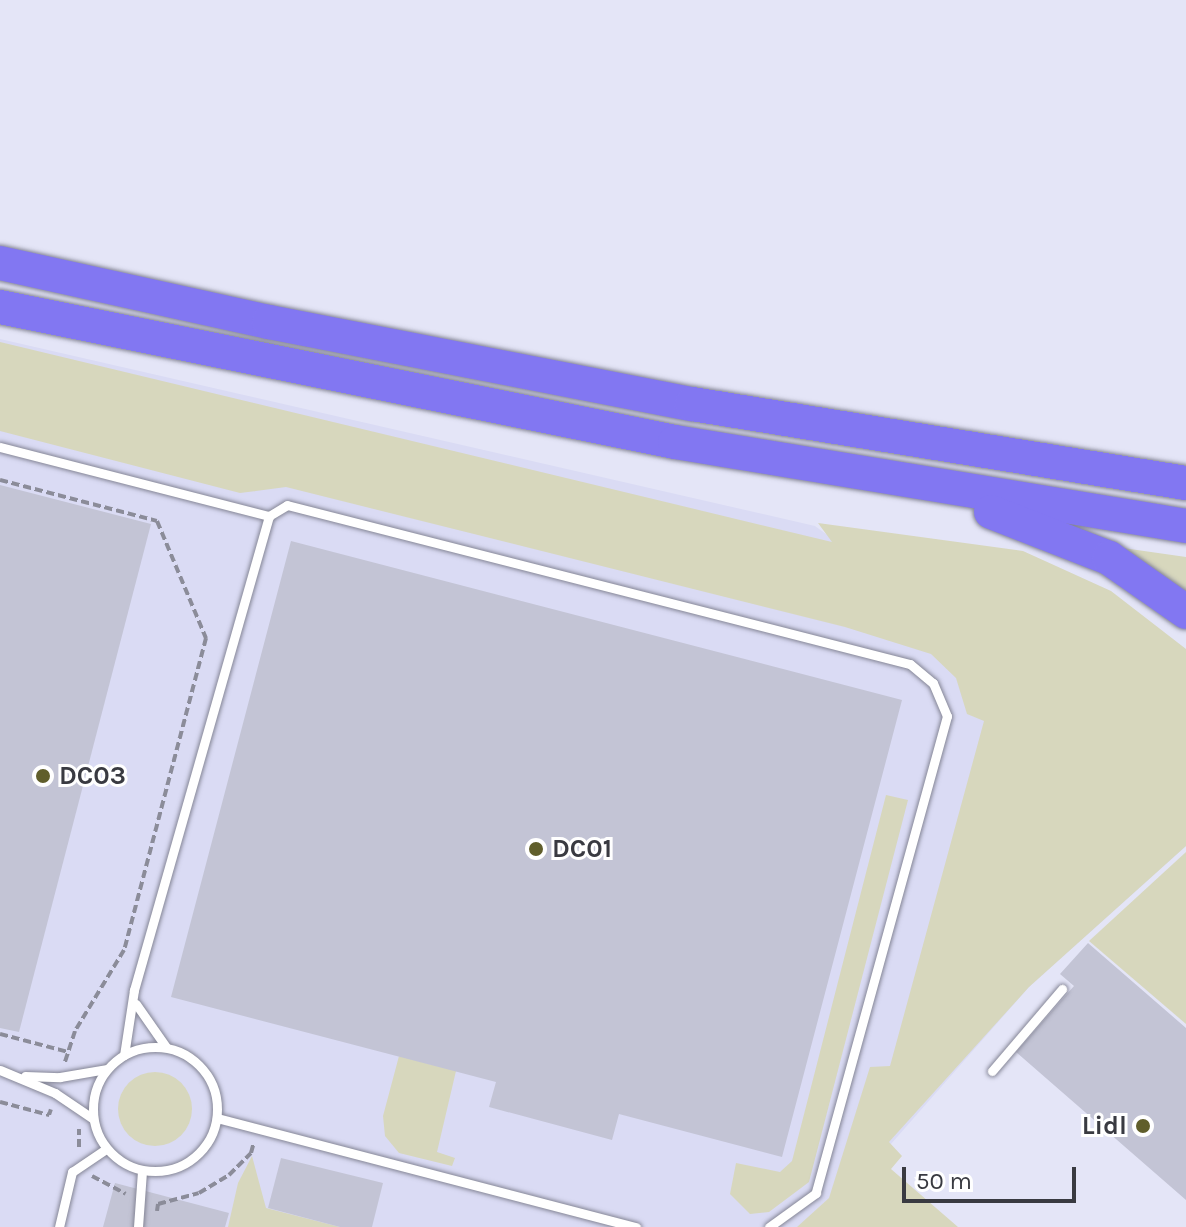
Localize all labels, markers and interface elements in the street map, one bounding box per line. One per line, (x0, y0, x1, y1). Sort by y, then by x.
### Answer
place label: DC03 (59, 760, 126, 792)
marker: DC03 (34, 767, 52, 785)
place label: DC01 (552, 833, 612, 865)
marker: DC01 (527, 840, 545, 858)
place label: Lidl (1082, 1110, 1127, 1142)
marker: Lidl (1134, 1117, 1152, 1135)
scale bar (906, 1151, 1080, 1201)
text: 50 m (916, 1167, 972, 1195)

